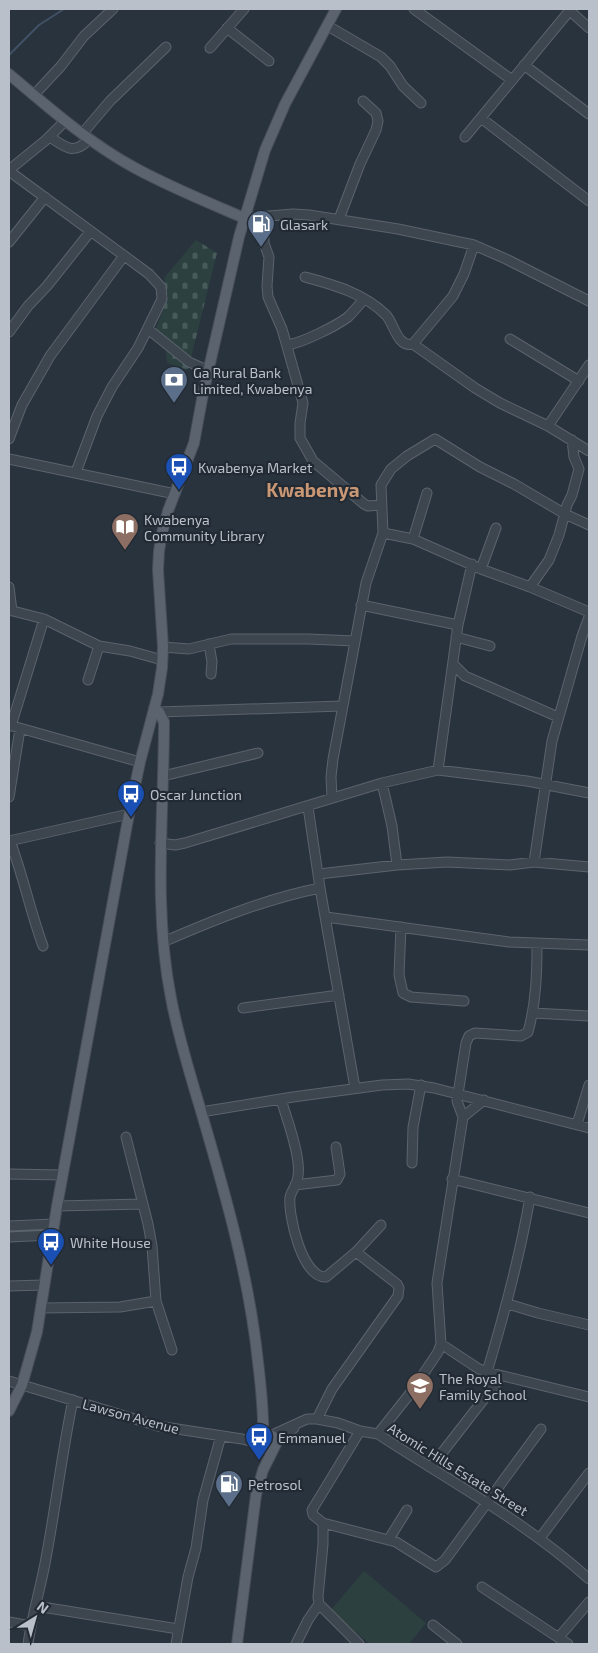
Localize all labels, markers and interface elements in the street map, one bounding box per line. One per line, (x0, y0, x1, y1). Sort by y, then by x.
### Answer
fuel station icon: Glasark (246, 209, 276, 248)
place label: Glasark (280, 216, 328, 233)
place label: Ga Rural Bank Limited, Kwabenya (193, 364, 312, 397)
bank icon: Ga Rural Bank Limited, Kwabenya (159, 365, 189, 404)
bus stop icon: Kwabenya Market (164, 452, 194, 491)
place label: Kwabenya Market (198, 459, 312, 476)
district label: Kwabenya (266, 478, 360, 502)
place label: Kwabenya Community Library (144, 511, 265, 544)
library icon: Kwabenya Community Library (110, 512, 140, 551)
bus stop icon: Oscar Junction (116, 779, 146, 818)
place label: Oscar Junction (150, 786, 242, 803)
bus stop icon: White House (36, 1227, 66, 1266)
place label: White House (70, 1234, 151, 1251)
place label: The Royal Family School (439, 1370, 527, 1403)
school or university icon: The Royal Family School (405, 1371, 435, 1410)
street label: Lawson Avenue (81, 1395, 181, 1437)
street label: Atomic Hills Estate Street (385, 1419, 531, 1519)
bus stop icon: Emmanuel (244, 1422, 274, 1461)
place label: Emmanuel (278, 1429, 347, 1446)
fuel station icon: Petrosol (214, 1469, 244, 1508)
place label: Petrosol (248, 1476, 302, 1493)
north arrow (10, 1593, 60, 1643)
text: N (34, 1597, 52, 1617)

